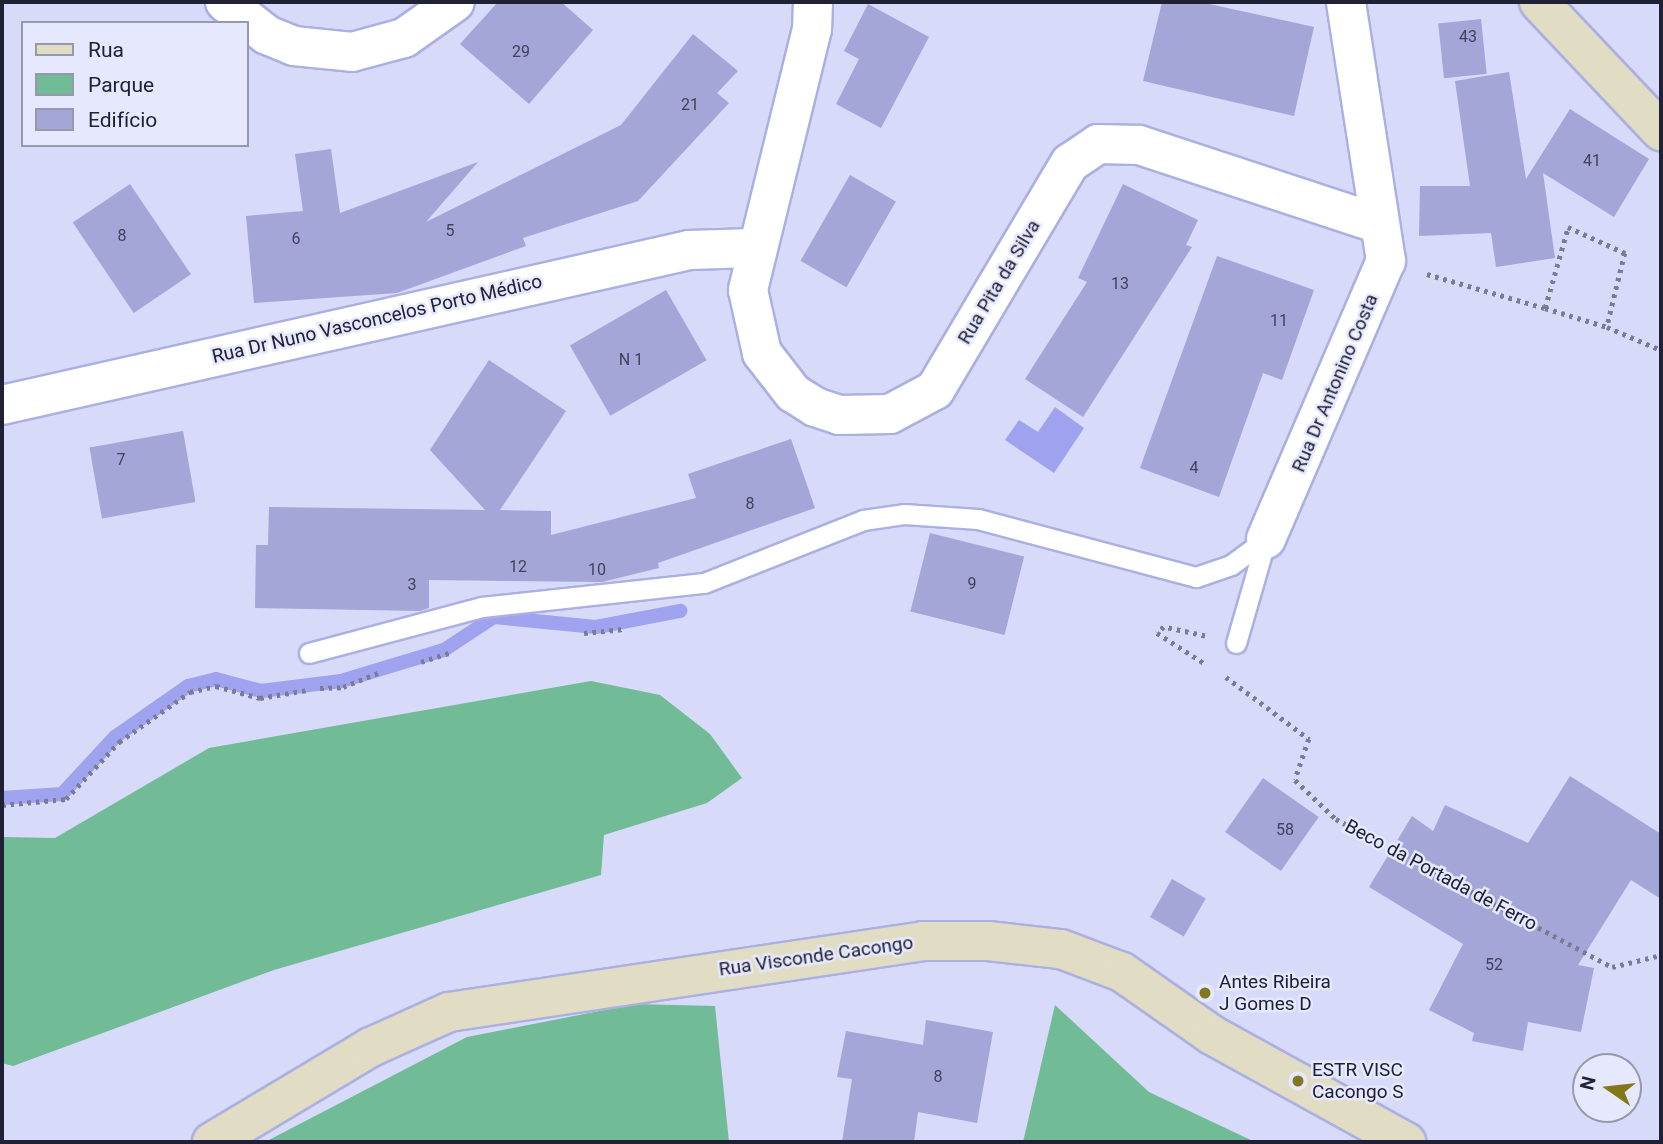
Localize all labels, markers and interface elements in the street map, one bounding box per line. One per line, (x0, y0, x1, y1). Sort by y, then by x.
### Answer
legend (21, 21, 248, 147)
house number: 43 (1459, 27, 1477, 47)
text: Rua (88, 38, 124, 62)
house number: 29 (512, 42, 530, 62)
text: Parque (88, 73, 154, 97)
house number: 21 (681, 95, 699, 115)
text: Edifício (88, 108, 157, 132)
house number: 41 (1583, 151, 1601, 171)
street label: Rua Pita da Silva (953, 216, 1045, 348)
house number: 5 (446, 221, 454, 241)
house number: 8 (118, 226, 126, 246)
house number: 6 (292, 229, 300, 249)
street label: Rua Dr Nuno Vasconcelos Porto Médico (210, 270, 544, 368)
house number: 13 (1111, 274, 1129, 294)
street label: Rua Dr Antonino Costa (1287, 290, 1383, 476)
house number: 11 (1270, 311, 1288, 331)
house number: N 1 (619, 350, 643, 370)
house number: 7 (117, 450, 125, 470)
house number: 4 (1190, 458, 1198, 478)
house number: 8 (746, 494, 754, 514)
house number: 12 (509, 557, 527, 577)
house number: 10 (588, 560, 606, 580)
house number: 9 (968, 574, 976, 594)
house number: 3 (408, 575, 416, 595)
street label: Beco da Portada de Ferro (1341, 815, 1541, 935)
house number: 58 (1276, 820, 1294, 840)
street label: Rua Visconde Cacongo (717, 931, 915, 981)
house number: 52 (1485, 955, 1503, 975)
place label: Antes Ribeira J Gomes D (1219, 971, 1331, 1015)
marker: Antes Ribeira J Gomes D (1197, 985, 1213, 1001)
north arrow (1572, 1053, 1642, 1123)
place label: ESTR VISC Cacongo S (1312, 1059, 1403, 1103)
house number: 8 (934, 1067, 942, 1087)
marker: ESTR VISC Cacongo S (1290, 1073, 1306, 1089)
text: N (1575, 1074, 1601, 1093)

